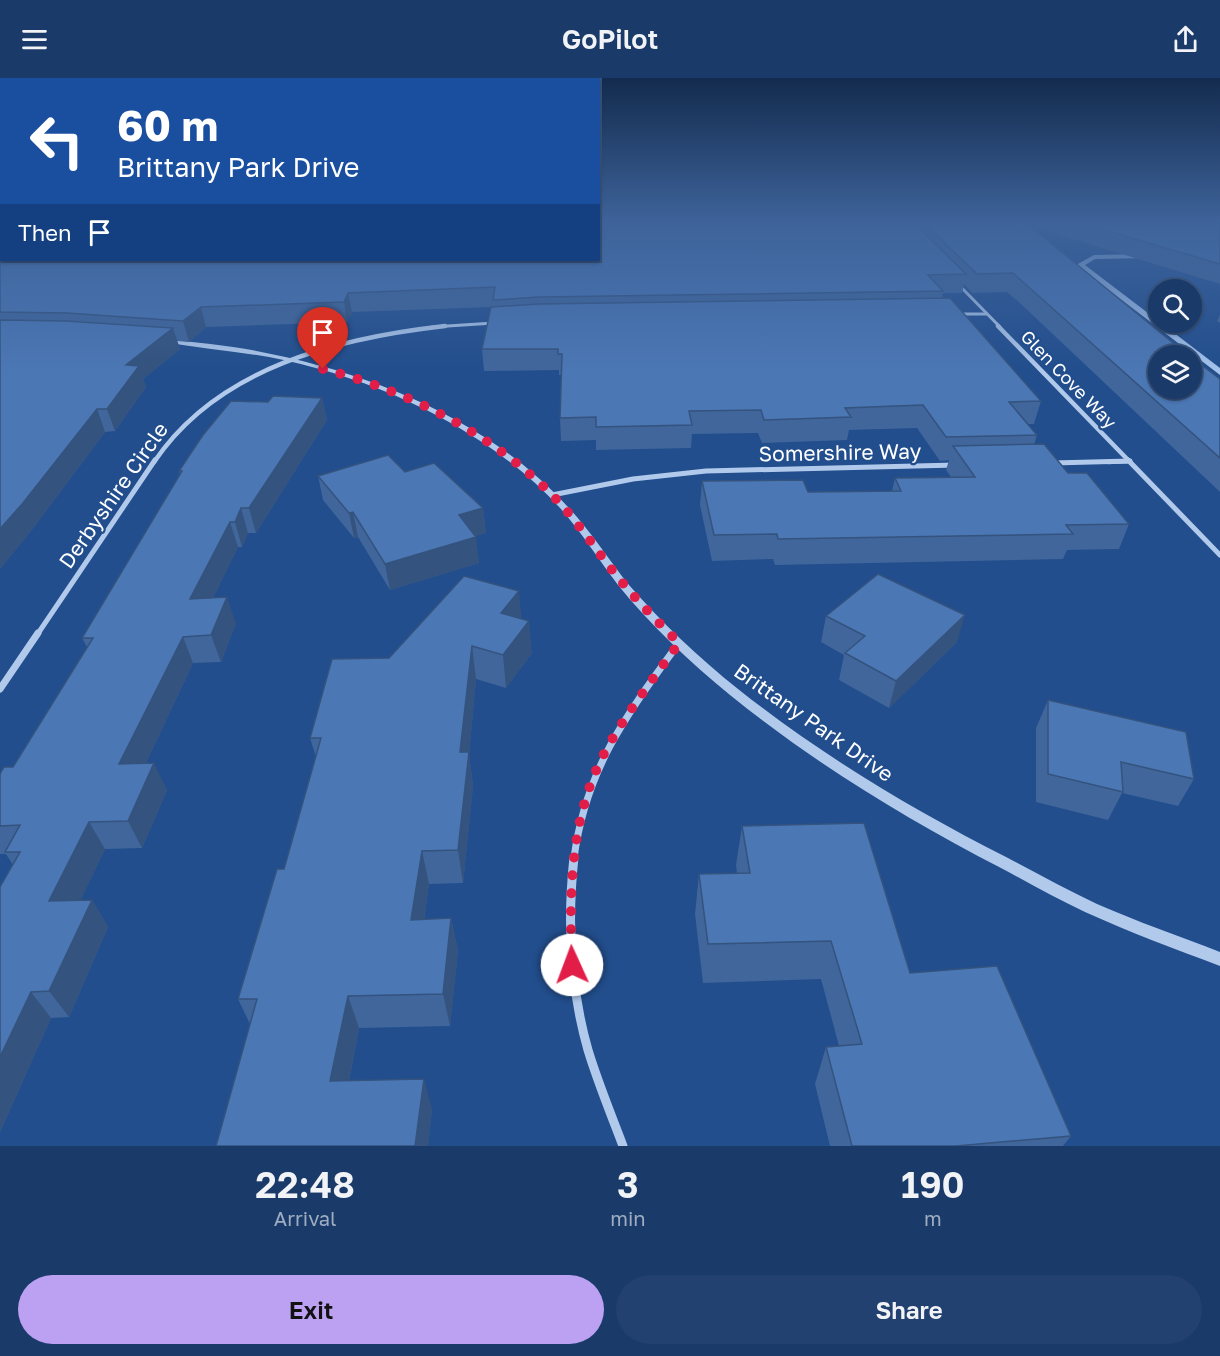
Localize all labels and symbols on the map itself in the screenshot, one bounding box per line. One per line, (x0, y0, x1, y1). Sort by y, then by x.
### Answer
pin (297, 307, 348, 369)
street label: Glen Cove Way (1017, 325, 1121, 433)
street label: Derbyshire Circle (53, 417, 173, 573)
street label: Somershire Way (758, 438, 922, 466)
street label: Brittany Park Drive (729, 657, 899, 787)
position arrow (540, 933, 604, 997)

